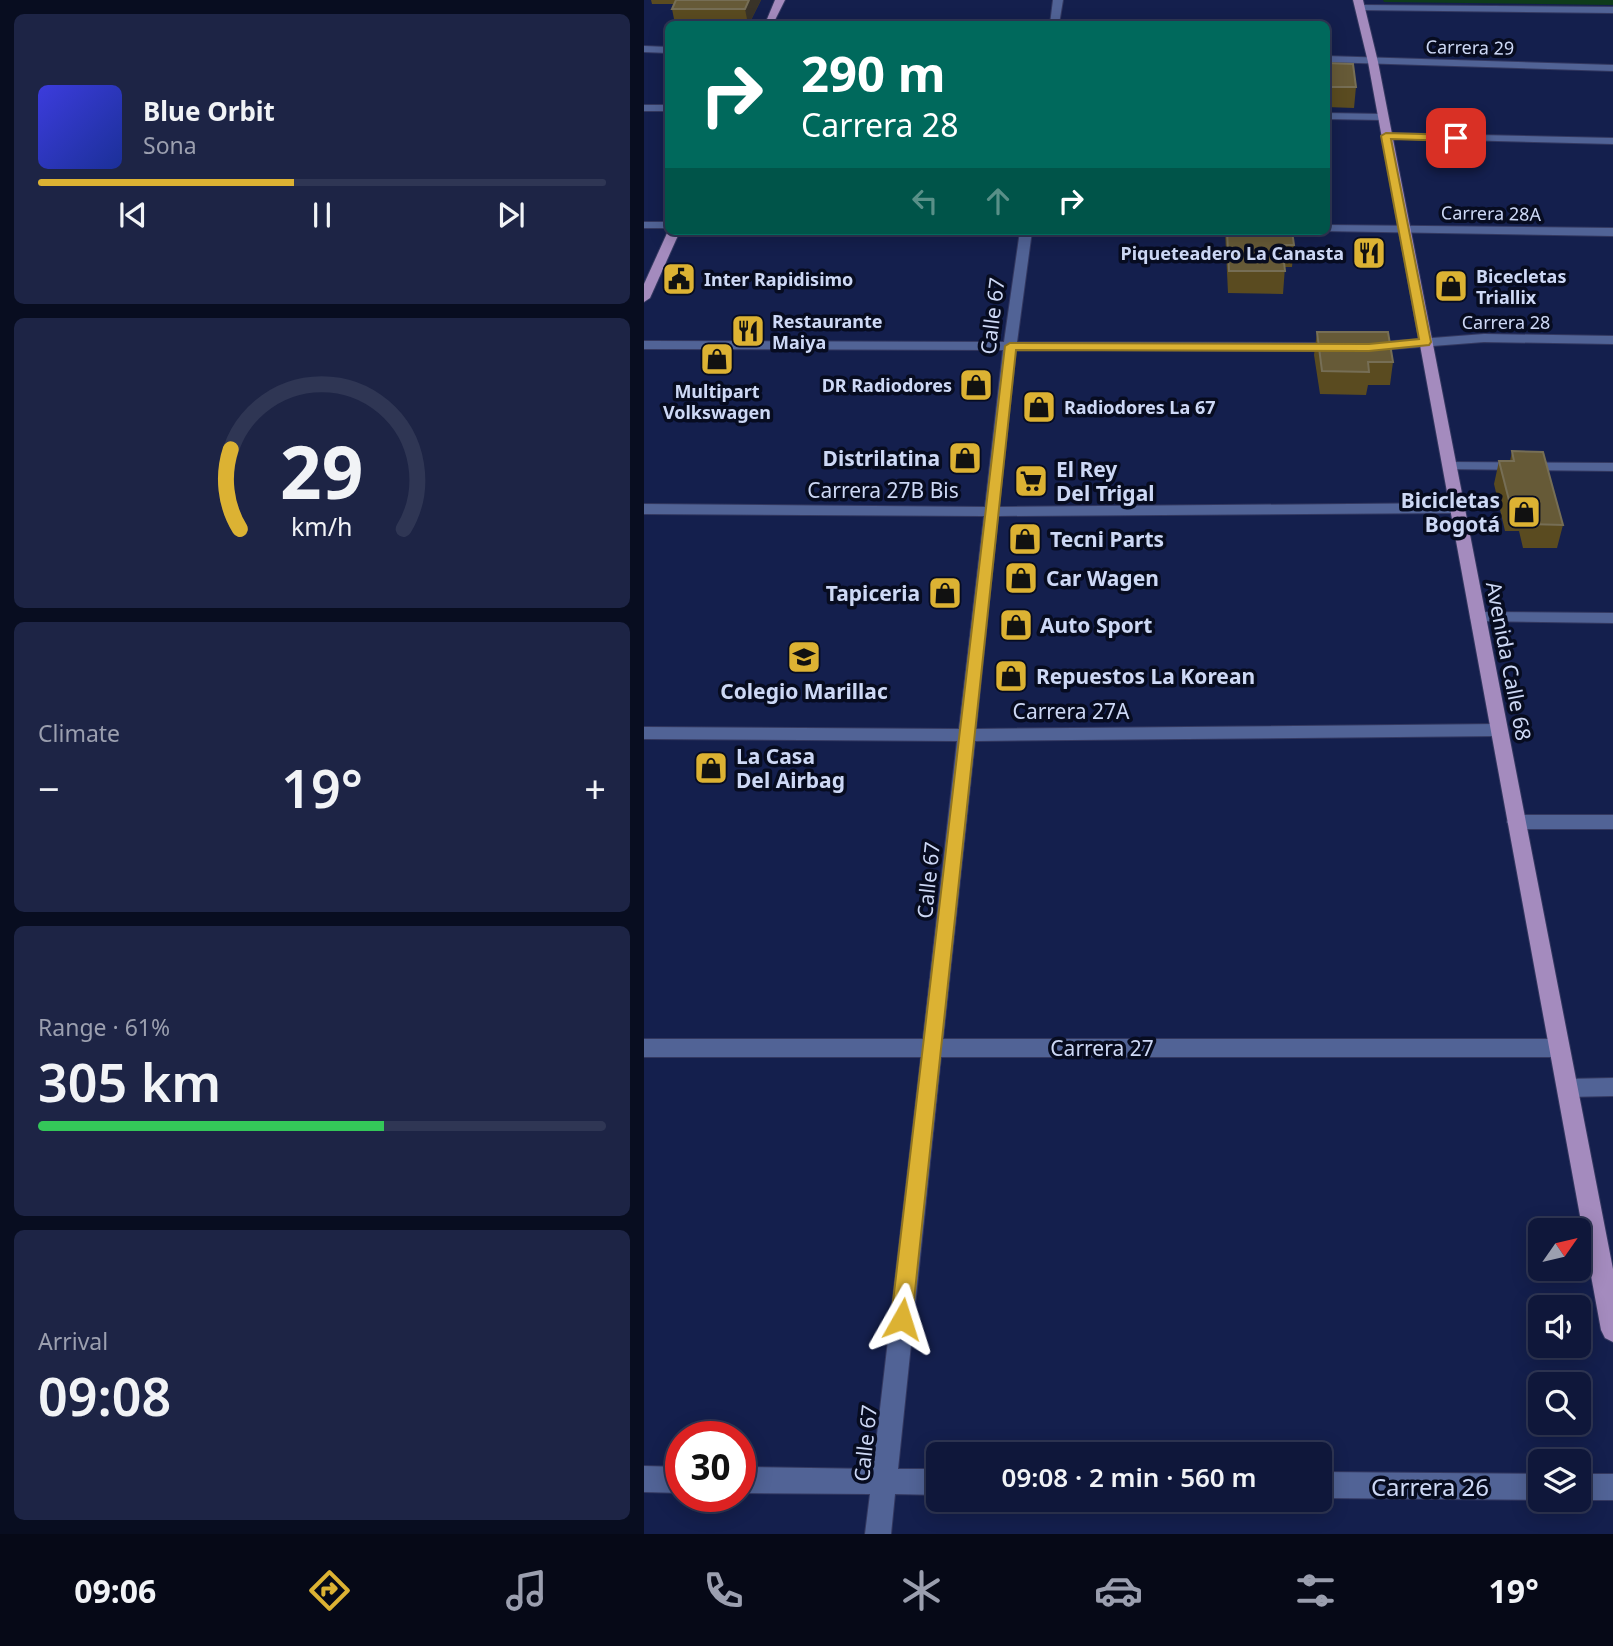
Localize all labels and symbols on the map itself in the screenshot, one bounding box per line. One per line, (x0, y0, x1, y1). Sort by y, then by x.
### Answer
street label: Carrera 29 (1426, 34, 1514, 60)
pin (1426, 108, 1486, 168)
street label: Carrera 28A (1441, 200, 1542, 226)
restaurant icon: Piqueteadero La Canasta (1350, 234, 1388, 272)
place label: Piqueteadero La Canasta (1121, 241, 1344, 265)
public building icon: Inter Rapidisimo (660, 260, 698, 298)
place label: Bicecletas Triallix (1476, 264, 1566, 309)
place label: Inter Rapidisimo (704, 267, 853, 291)
shop icon: Bicecletas Triallix (1432, 267, 1470, 305)
street label: Calle 67 (973, 276, 1011, 356)
place label: Restaurante Maiya (772, 309, 883, 354)
street label: Carrera 28 (1462, 310, 1550, 334)
restaurant icon: Restaurante Maiya (729, 312, 767, 350)
shop icon: Multipart Volkswagen (698, 340, 736, 378)
shop icon: DR Radiodores (957, 366, 995, 404)
place label: DR Radiodores (822, 373, 952, 397)
place label: Multipart Volkswagen (663, 379, 771, 424)
shop icon: Radiodores La 67 (1020, 388, 1058, 426)
place label: Radiodores La 67 (1064, 395, 1216, 419)
shop icon: Distrilatina (946, 439, 984, 477)
place label: Distrilatina (823, 444, 940, 472)
place label: El Rey Del Trigal (1056, 455, 1154, 507)
supermarket icon: El Rey Del Trigal (1012, 462, 1050, 500)
street label: Carrera 27B Bis (807, 476, 959, 504)
place label: Bicicletas Bogotá (1401, 486, 1500, 538)
shop icon: Bicicletas Bogotá (1505, 493, 1543, 531)
shop icon: Tecni Parts (1006, 520, 1044, 558)
place label: Tecni Parts (1050, 525, 1164, 553)
shop icon: Car Wagen (1002, 559, 1040, 597)
place label: Car Wagen (1046, 564, 1159, 592)
shop icon: Tapiceria (926, 574, 964, 612)
place label: Tapiceria (826, 579, 920, 607)
street label: Avenida Calle 68 (1480, 579, 1538, 743)
shop icon: Auto Sport (997, 606, 1035, 644)
place label: Auto Sport (1040, 611, 1152, 639)
school or university icon: Colegio Marillac (785, 638, 823, 676)
shop icon: Repuestos La Korean (992, 657, 1030, 695)
place label: Repuestos La Korean (1036, 662, 1255, 690)
place label: Colegio Marillac (720, 677, 888, 705)
street label: Carrera 27A (1013, 697, 1130, 725)
place label: La Casa Del Airbag (736, 742, 845, 794)
shop icon: La Casa Del Airbag (692, 749, 730, 787)
street label: Calle 67 (910, 840, 946, 920)
street label: Carrera 27 (1050, 1034, 1154, 1062)
north arrow (1528, 1218, 1591, 1281)
position arrow (865, 1282, 939, 1356)
street label: Calle 67 (847, 1403, 883, 1483)
speed limit sign: 30 (665, 1421, 756, 1512)
street label: Carrera 26 (1371, 1470, 1489, 1503)

